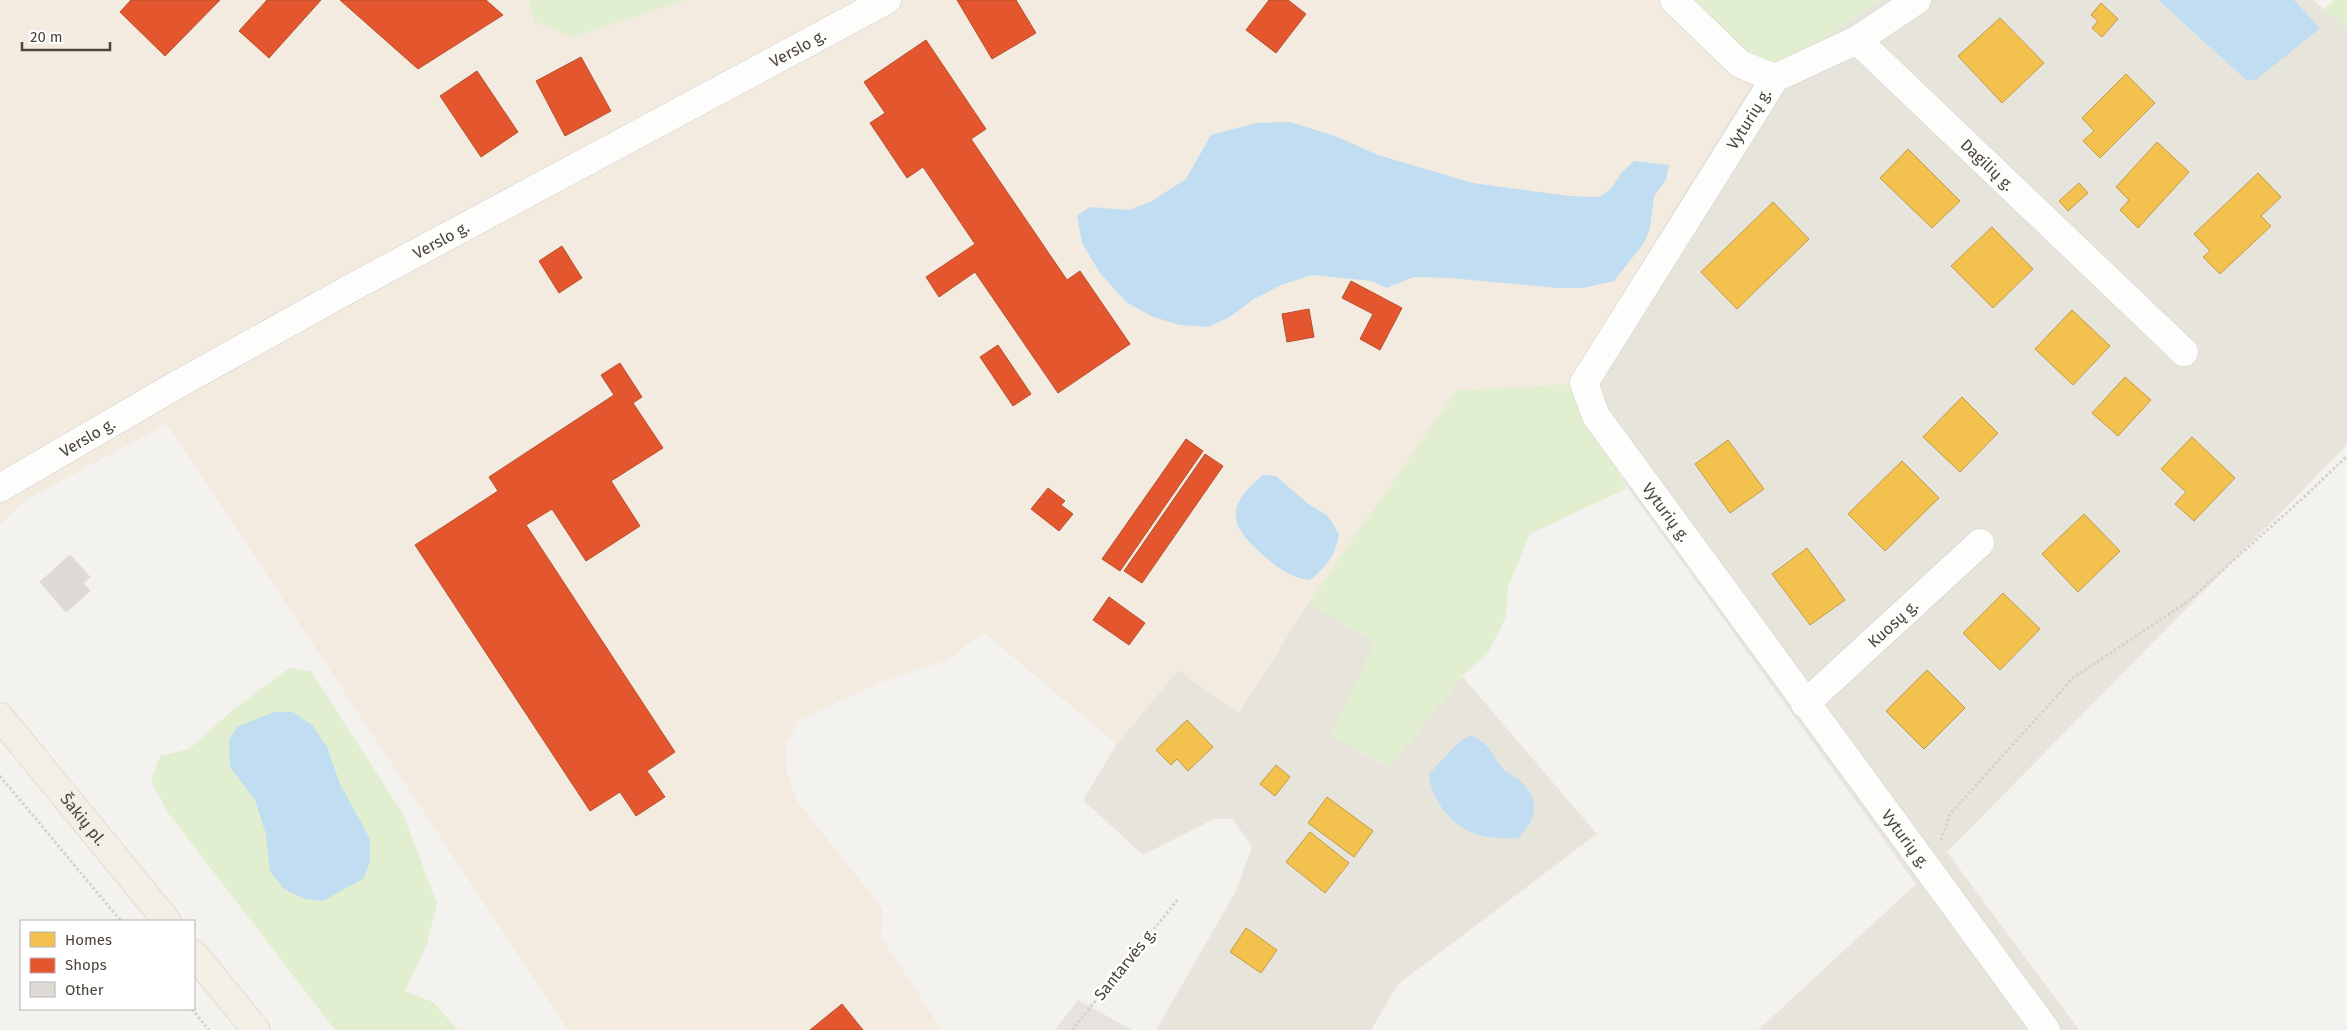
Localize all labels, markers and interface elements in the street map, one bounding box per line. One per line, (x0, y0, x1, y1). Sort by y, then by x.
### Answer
scale bar (22, 20, 110, 52)
street label: Verslo g. (766, 25, 829, 71)
text: 20 m (30, 28, 63, 46)
street label: Vyturių g. (1723, 85, 1775, 153)
street label: Dagilių g. (1957, 135, 2018, 195)
street label: Verslo g. (409, 217, 472, 263)
street label: Verslo g. (56, 413, 119, 461)
street label: Vyturių g. (1639, 479, 1694, 545)
street label: Kuosų g. (1864, 596, 1922, 651)
street label: Šakių pl. (57, 789, 111, 849)
street label: Vyturių g. (1878, 806, 1934, 872)
legend (20, 920, 195, 1010)
street label: Santarvės g. (1090, 924, 1160, 1004)
text: Homes (65, 931, 112, 949)
text: Shops (65, 956, 107, 974)
text: Other (65, 981, 104, 999)

